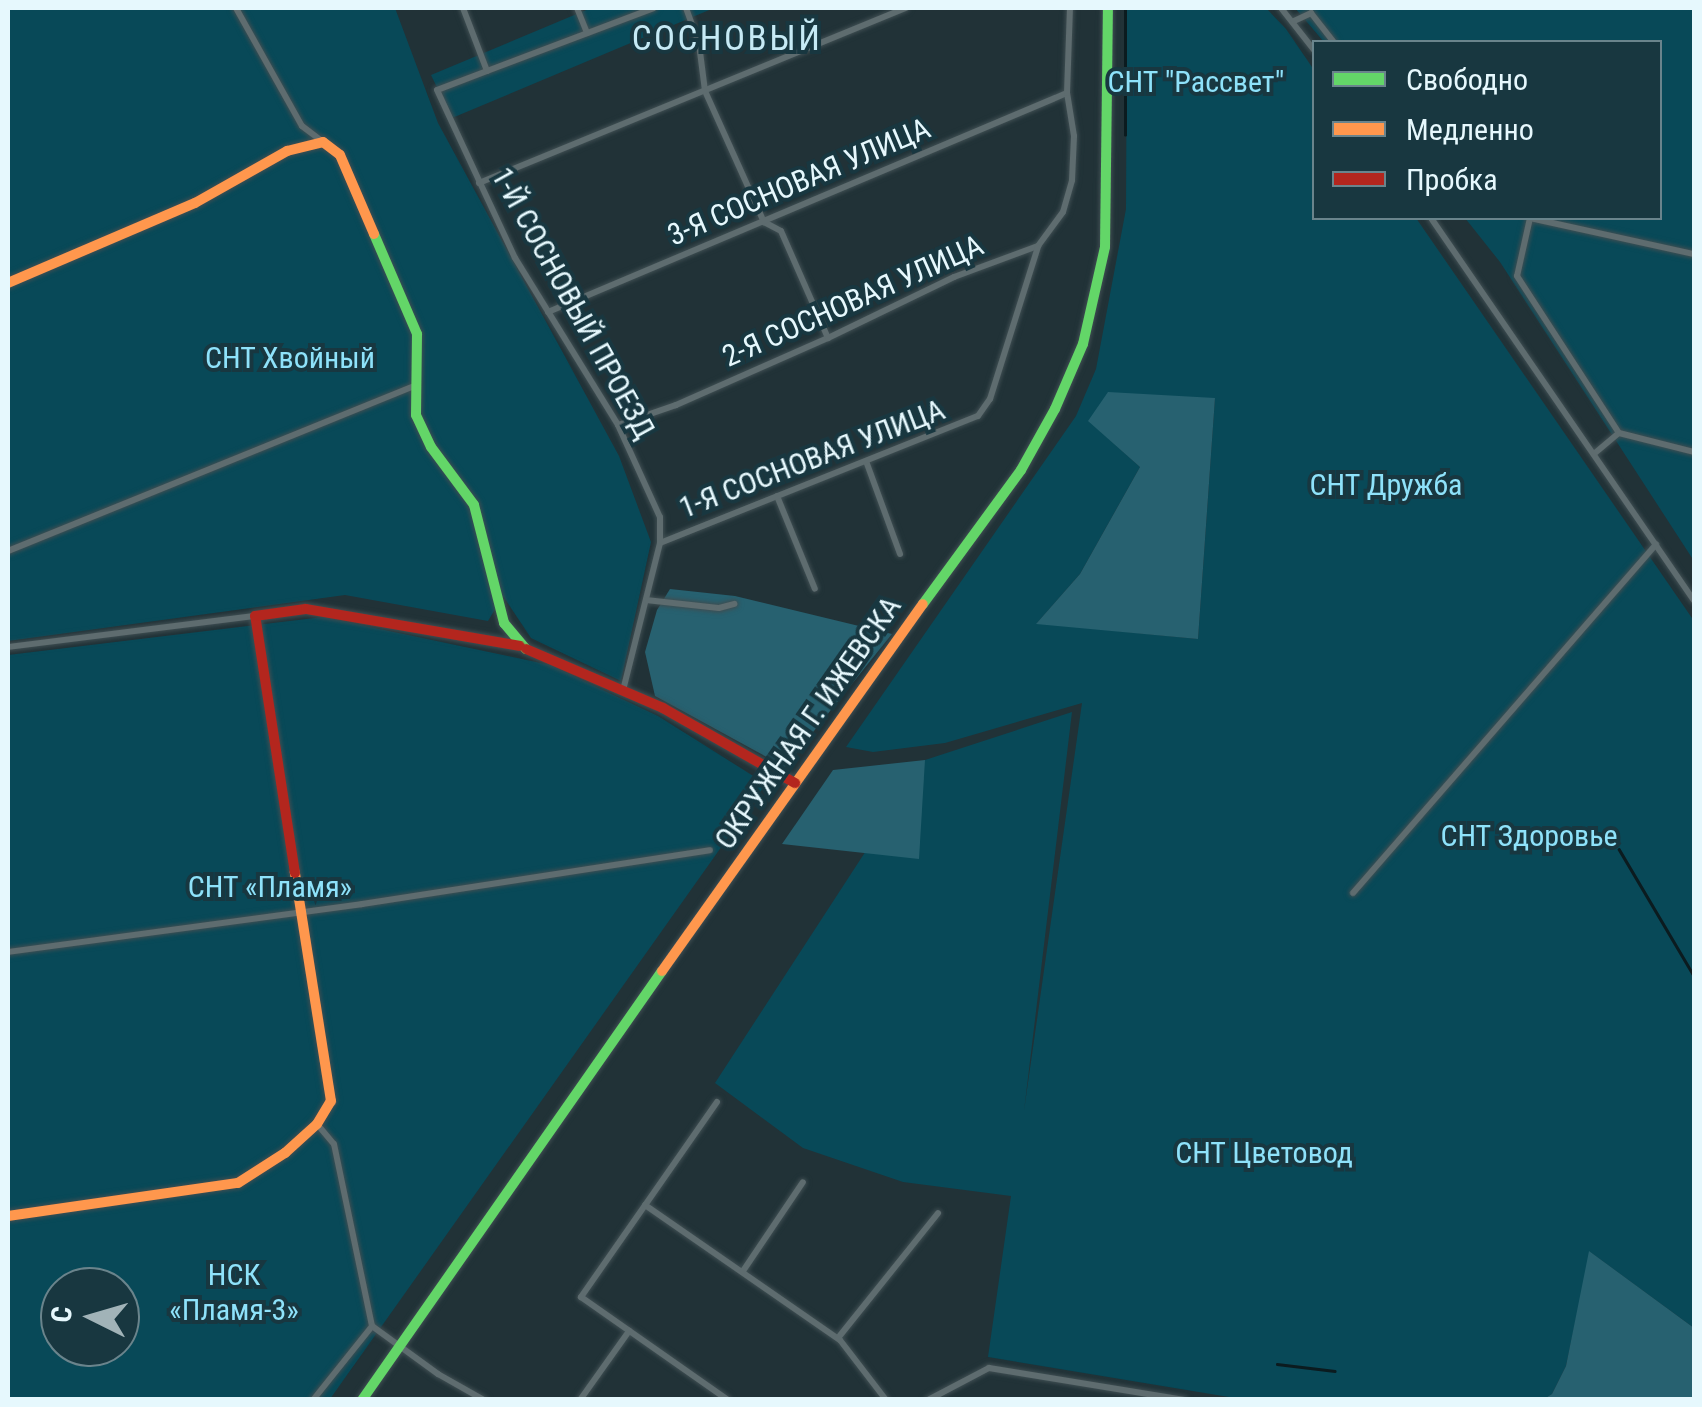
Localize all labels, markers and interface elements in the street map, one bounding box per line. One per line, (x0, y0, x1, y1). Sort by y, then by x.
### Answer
district label: СОСНОВЫЙ (632, 18, 822, 60)
legend (1312, 40, 1662, 220)
text: Свободно (1406, 62, 1528, 97)
park label: СНТ "Рассвет" (1107, 64, 1285, 100)
street label: 3-Я СОСНОВАЯ УЛИЦА (662, 110, 936, 254)
text: Медленно (1406, 112, 1534, 147)
street label: 1-Й СОСНОВЫЙ ПРОЕЗД (483, 161, 663, 445)
text: Пробка (1406, 162, 1498, 197)
street label: 2-Я СОСНОВАЯ УЛИЦА (717, 227, 989, 375)
park label: СНТ Хвойный (205, 340, 375, 376)
street label: 1-Я СОСНОВАЯ УЛИЦА (674, 392, 950, 526)
park label: СНТ Дружба (1309, 467, 1463, 503)
street label: ОКРУЖНАЯ Г. ИЖЕВСКА (707, 590, 909, 856)
park label: СНТ Здоровье (1440, 818, 1618, 854)
park label: СНТ «Пламя» (188, 869, 352, 905)
park label: СНТ Цветовод (1175, 1135, 1353, 1171)
park label: НСК «Пламя-3» (169, 1257, 299, 1328)
north arrow (40, 1267, 140, 1367)
text: С (44, 1305, 79, 1324)

